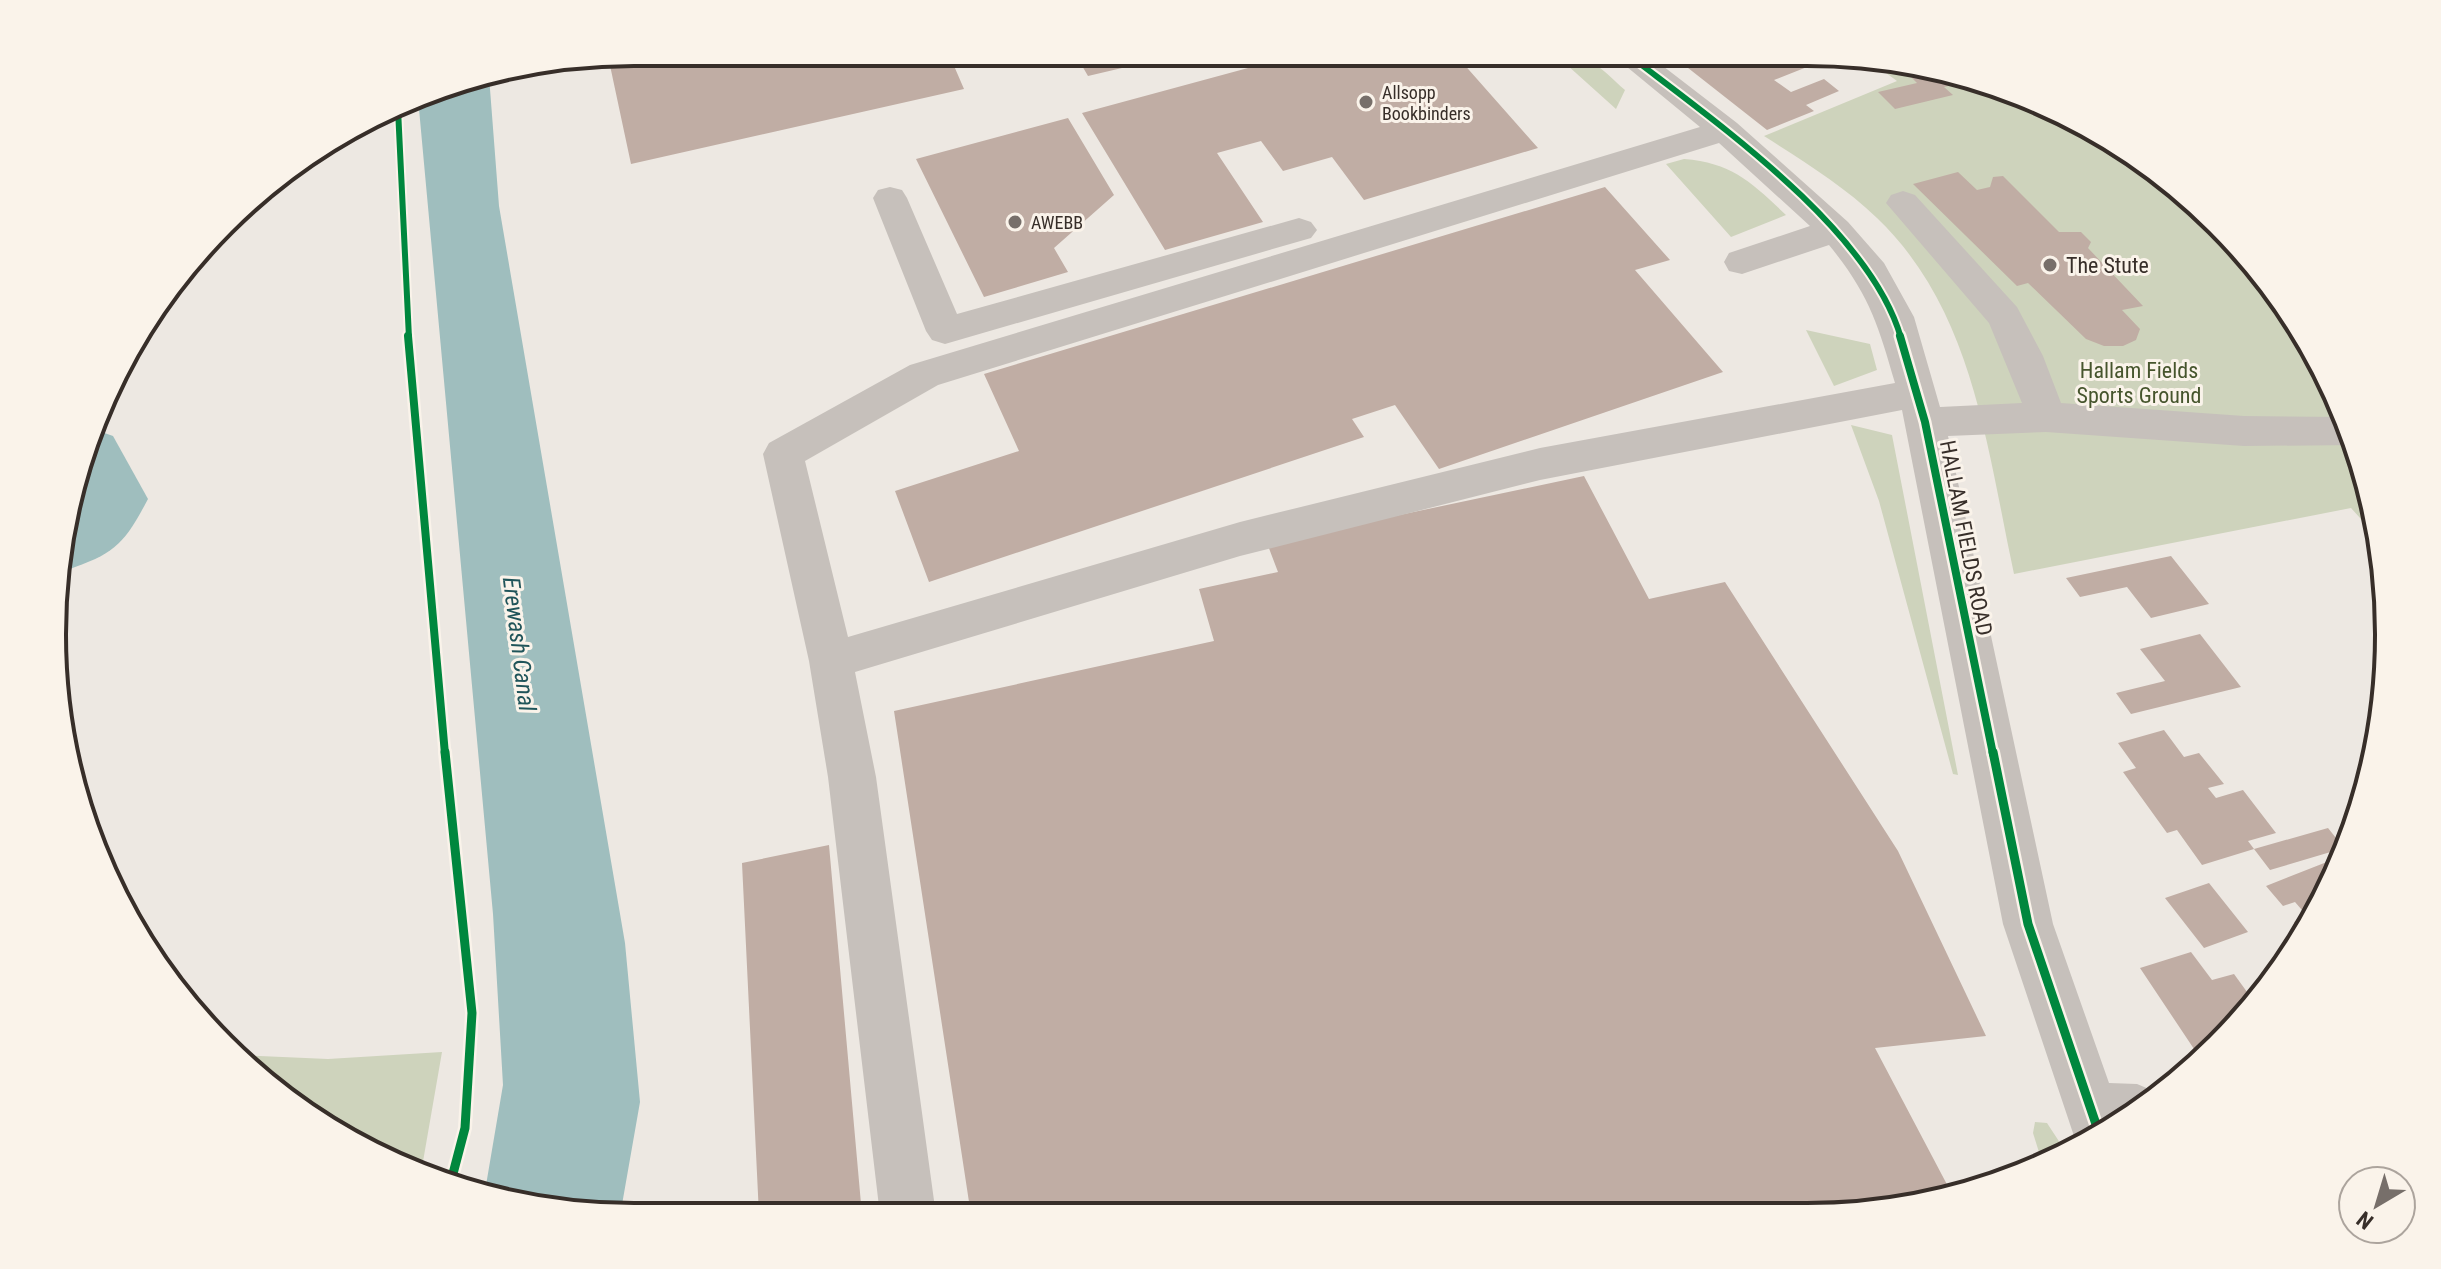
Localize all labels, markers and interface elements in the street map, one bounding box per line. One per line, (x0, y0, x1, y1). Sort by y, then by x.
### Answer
place label: Allsopp Bookbinders (1382, 82, 1471, 124)
marker: Allsopp Bookbinders (1357, 93, 1375, 111)
place label: AWEBB (1031, 212, 1083, 233)
marker: AWEBB (1006, 213, 1024, 231)
place label: The Stute (2066, 253, 2149, 278)
marker: The Stute (2041, 256, 2059, 274)
park label: Hallam Fields Sports Ground (2077, 358, 2201, 408)
street label: HALLAM FIELDS ROAD (1935, 438, 1997, 638)
water label: Erewash Canal (497, 575, 541, 713)
north arrow (2337, 1165, 2417, 1245)
text: N (2352, 1206, 2378, 1234)

